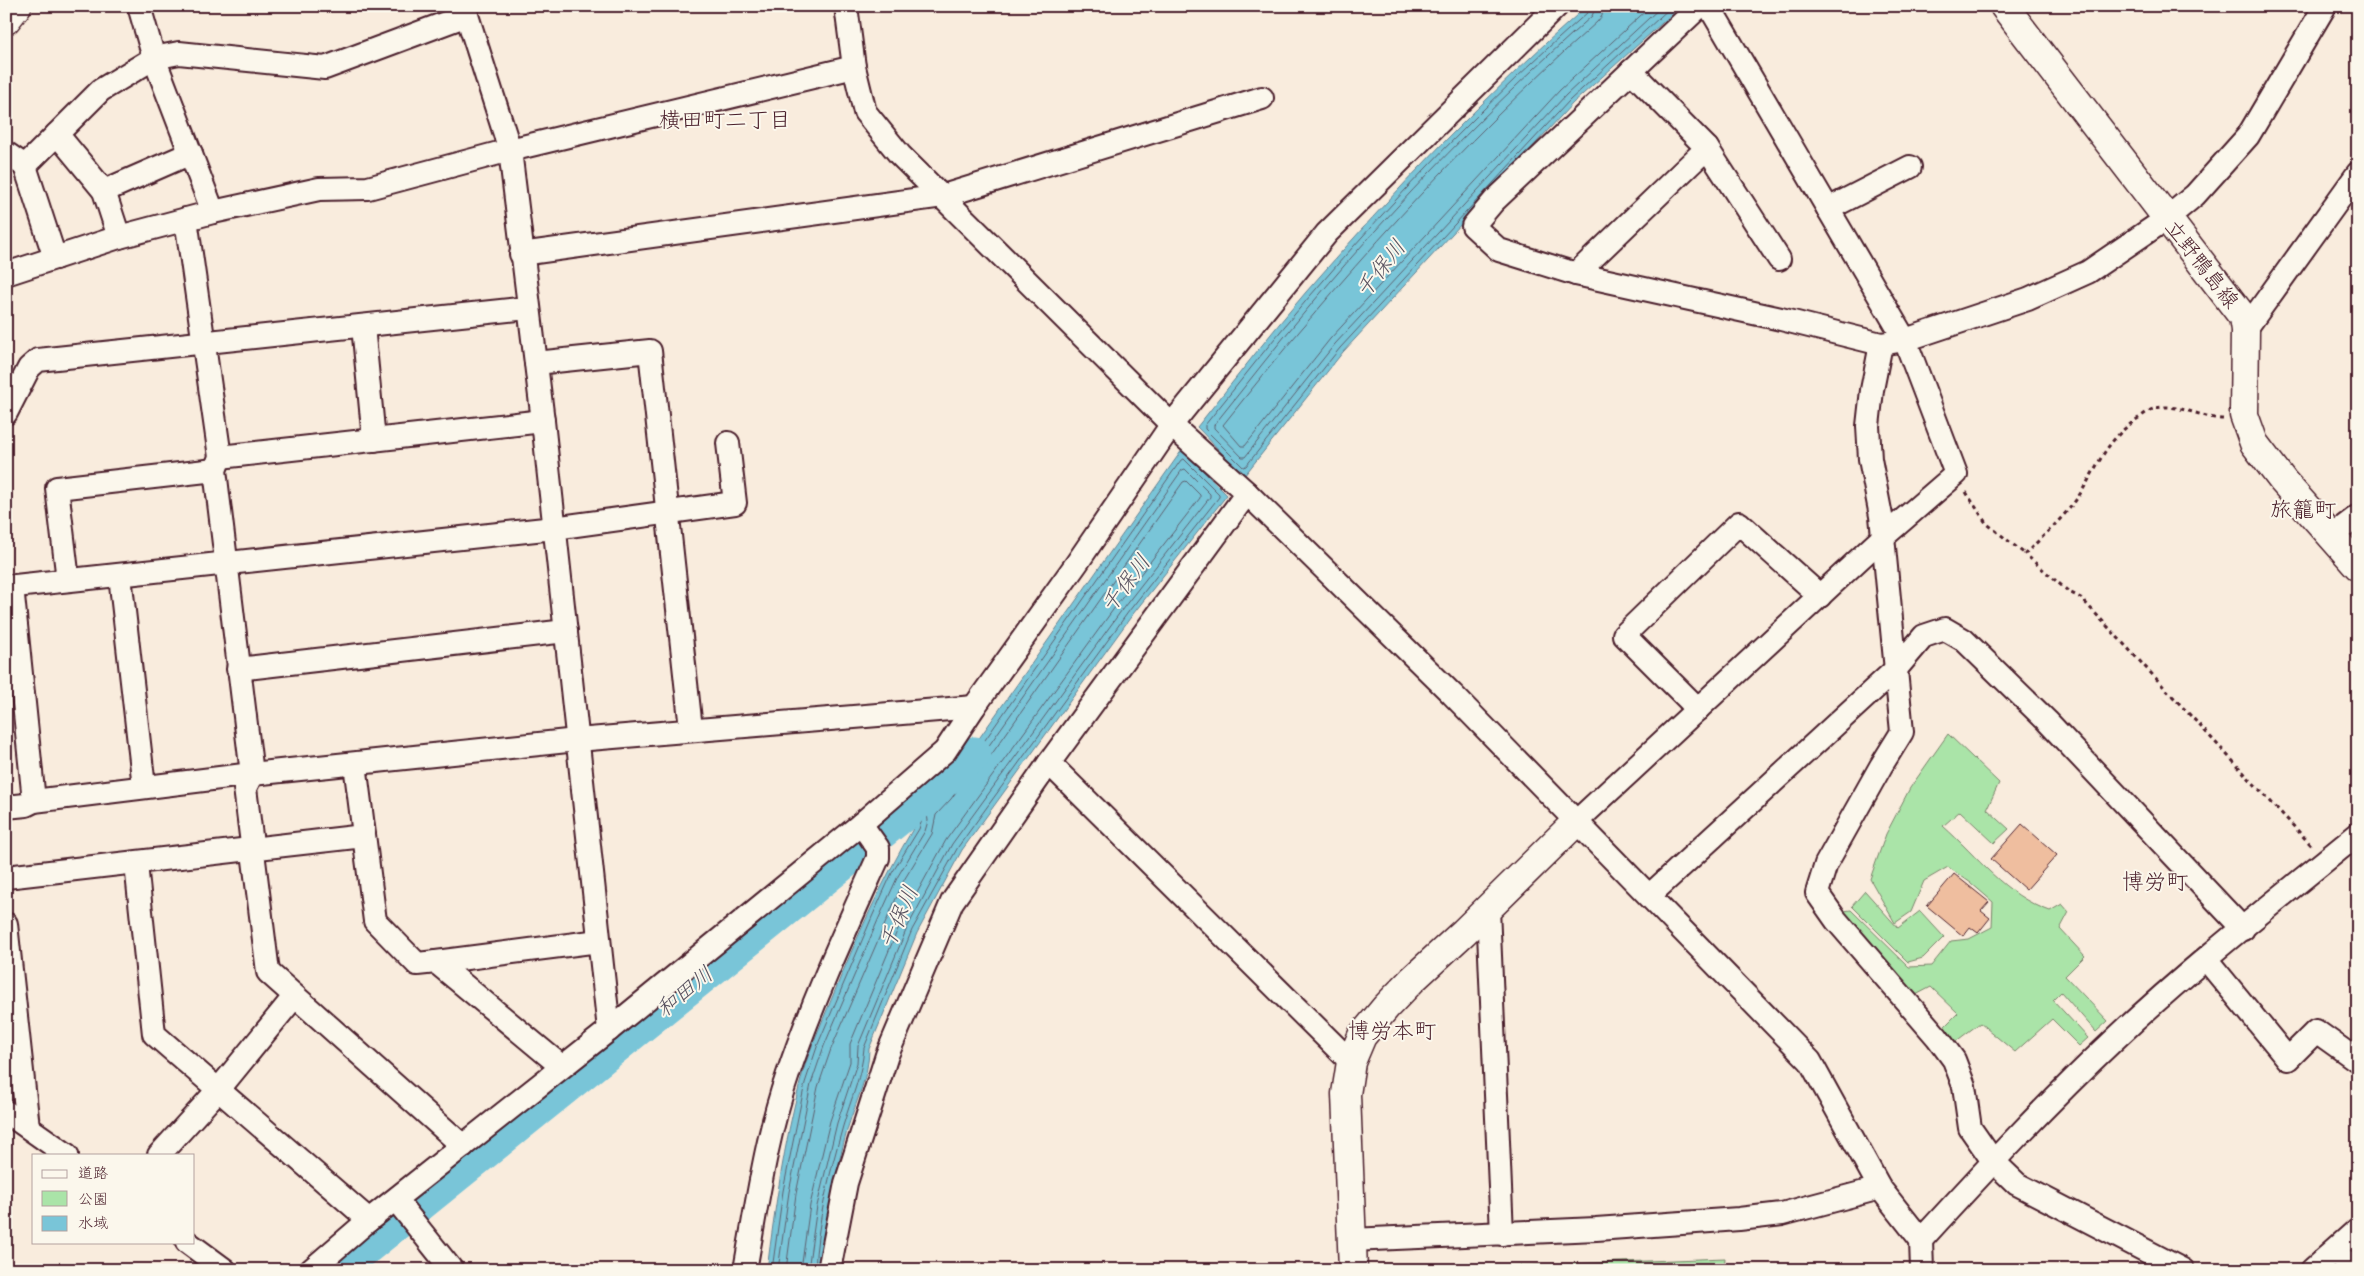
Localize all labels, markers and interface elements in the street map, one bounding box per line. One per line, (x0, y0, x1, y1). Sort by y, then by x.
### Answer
district label: 横田町二丁目 (659, 106, 791, 134)
street label: 立野鴨島線 (2159, 215, 2245, 313)
water label: 千保川 (1349, 234, 1412, 303)
district label: 旅籠町 (2270, 496, 2336, 524)
water label: 千保川 (1095, 549, 1157, 618)
district label: 博労町 (2122, 868, 2188, 896)
water label: 千保川 (873, 882, 925, 953)
water label: 和田川 (650, 960, 719, 1023)
district label: 博労本町 (1348, 1017, 1436, 1045)
legend (32, 1154, 195, 1244)
text: 道路 (78, 1164, 108, 1183)
text: 公園 (78, 1190, 108, 1209)
text: 水域 (78, 1214, 108, 1233)

